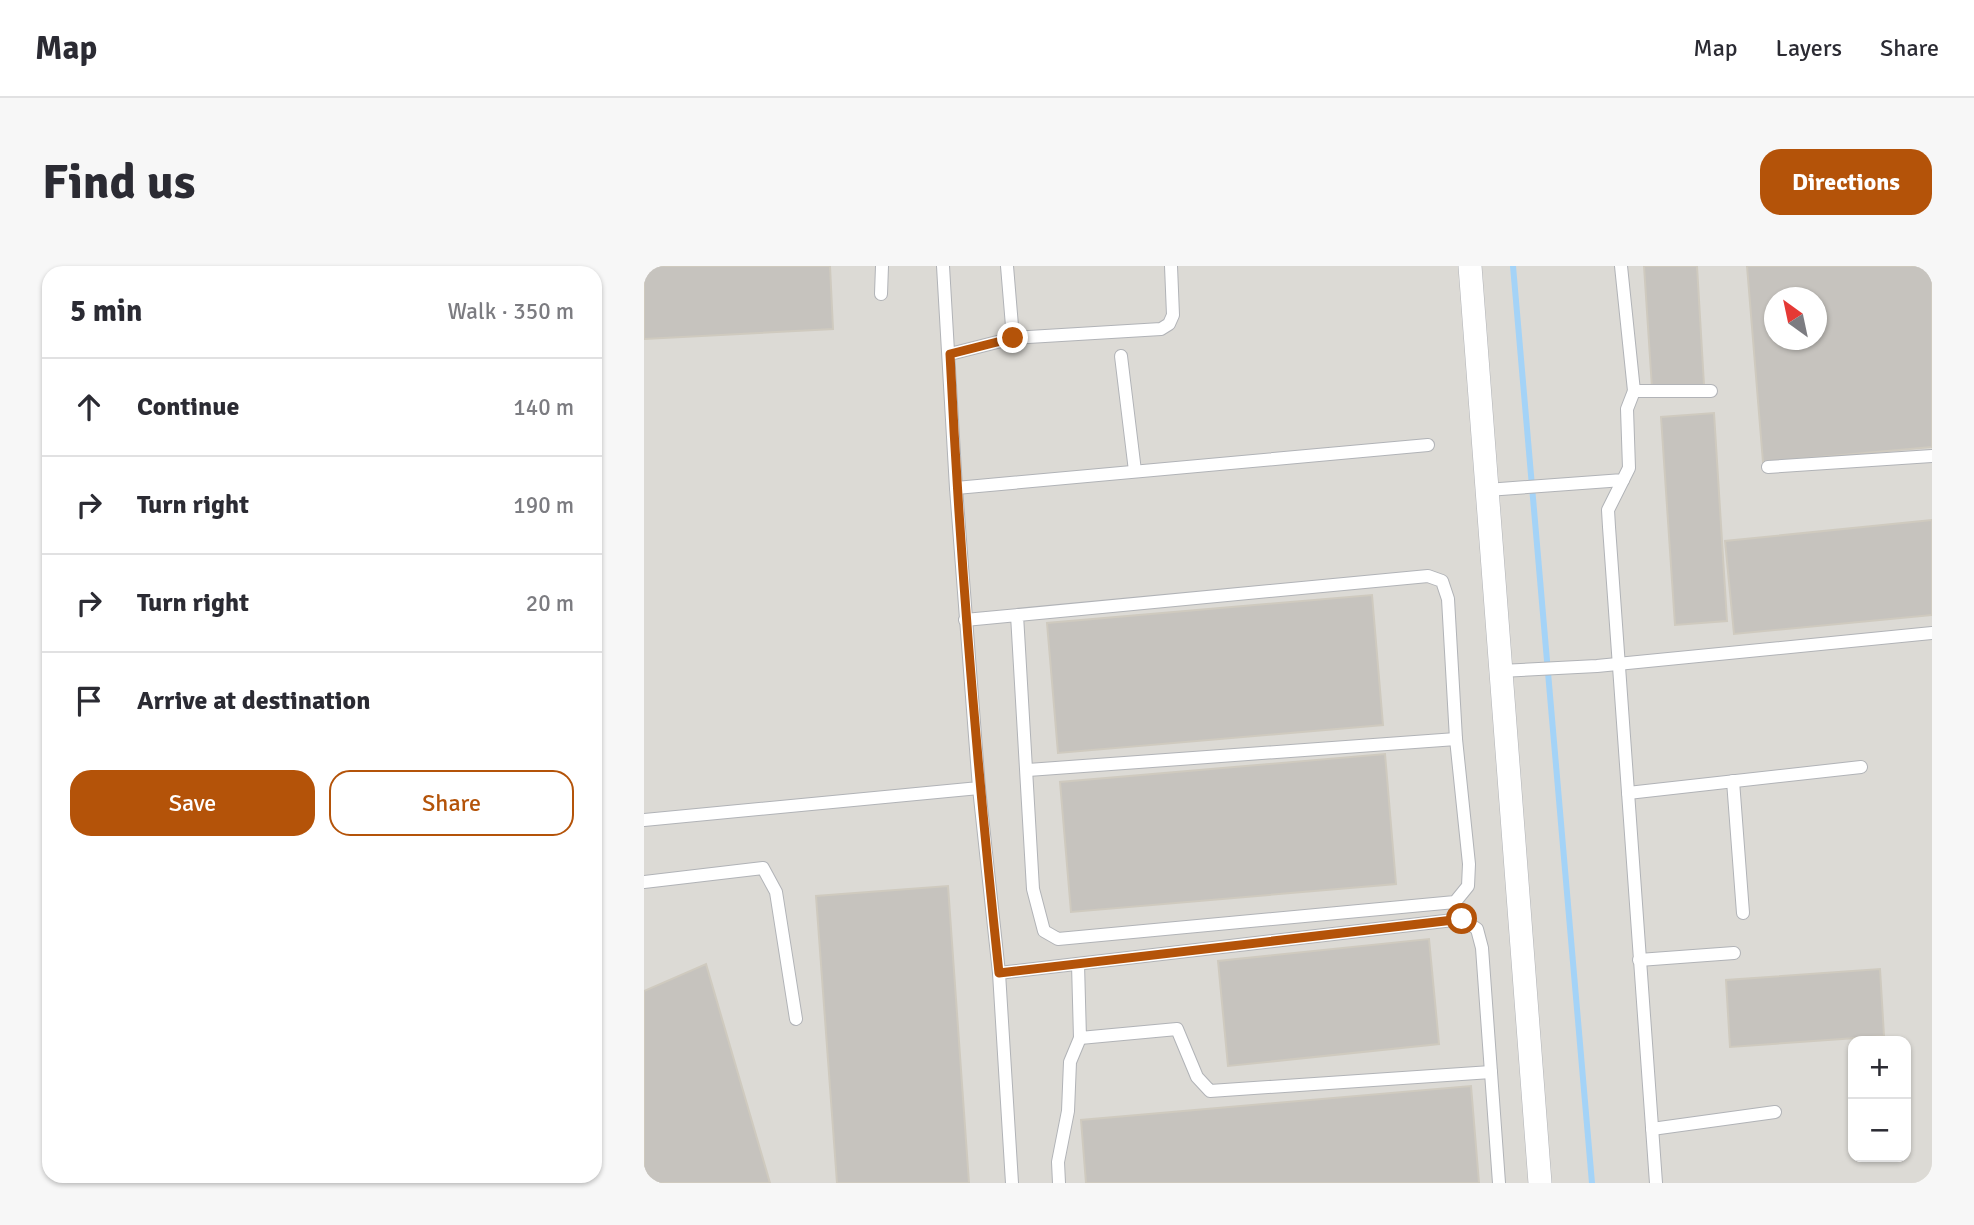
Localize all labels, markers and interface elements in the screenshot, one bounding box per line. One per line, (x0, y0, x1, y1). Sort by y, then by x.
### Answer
text: Map (35, 28, 97, 69)
text: Map (1693, 33, 1738, 63)
text: Layers (1776, 33, 1842, 63)
text: Share (1880, 33, 1939, 63)
button: Directions (1760, 149, 1932, 215)
text: Find us (42, 152, 195, 212)
north arrow (1764, 287, 1827, 350)
text: 5 min (70, 293, 142, 330)
text: Walk · 350 m (448, 297, 574, 326)
route end (997, 322, 1028, 353)
icon: ahead (70, 388, 108, 426)
text: Continue (137, 391, 239, 423)
text: 140 m (513, 393, 574, 422)
icon: right (70, 486, 108, 524)
text: Turn right (137, 489, 249, 521)
text: 190 m (513, 491, 574, 520)
icon: right (70, 584, 108, 622)
text: Turn right (137, 587, 249, 619)
text: 20 m (526, 589, 574, 618)
icon: arrive (70, 682, 108, 720)
text: Arrive at destination (137, 685, 370, 717)
button: Save (70, 770, 315, 836)
button: Share (329, 770, 574, 836)
route start (1446, 903, 1477, 934)
map controls (1848, 1036, 1911, 1162)
button: + (1848, 1036, 1911, 1099)
button: − (1848, 1099, 1911, 1162)

